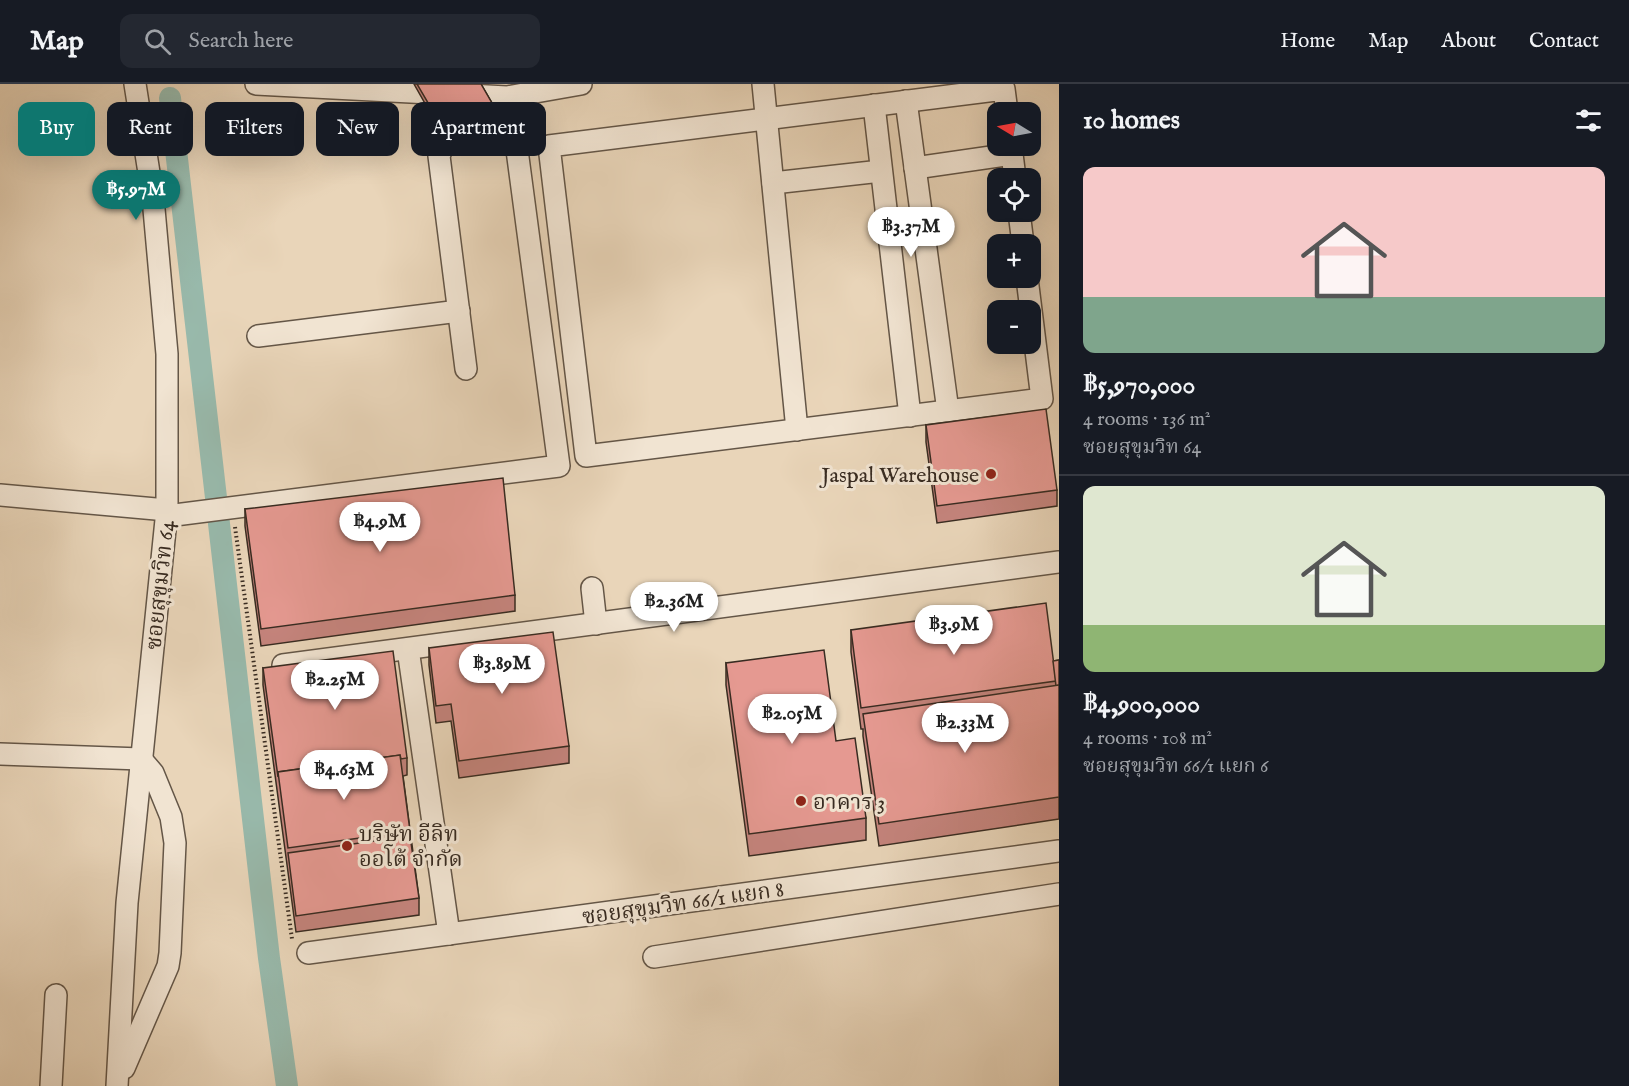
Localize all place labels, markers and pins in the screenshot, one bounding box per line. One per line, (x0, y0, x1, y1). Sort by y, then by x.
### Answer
pin: ฿5.97M (87, 170, 185, 221)
pin: ฿3.37M (862, 207, 960, 258)
place label: Jaspal Warehouse (818, 462, 979, 490)
marker: Jaspal Warehouse (984, 467, 998, 481)
pin: ฿4.9M (338, 502, 422, 553)
pin: ฿2.36M (625, 582, 723, 633)
pin: ฿3.9M (912, 605, 996, 656)
pin: ฿3.89M (453, 644, 551, 695)
pin: ฿2.25M (286, 660, 384, 711)
pin: ฿2.05M (743, 694, 841, 745)
pin: ฿2.33M (916, 703, 1014, 754)
pin: ฿4.63M (295, 750, 393, 801)
place label: อาคาร 3 (813, 789, 885, 817)
marker: อาคาร 3 (794, 794, 808, 808)
place label: บริษัท อีลิท ออโต้ จำกัด (359, 821, 463, 874)
marker: บริษัท อีลิท ออโต้ จำกัด (340, 839, 354, 853)

